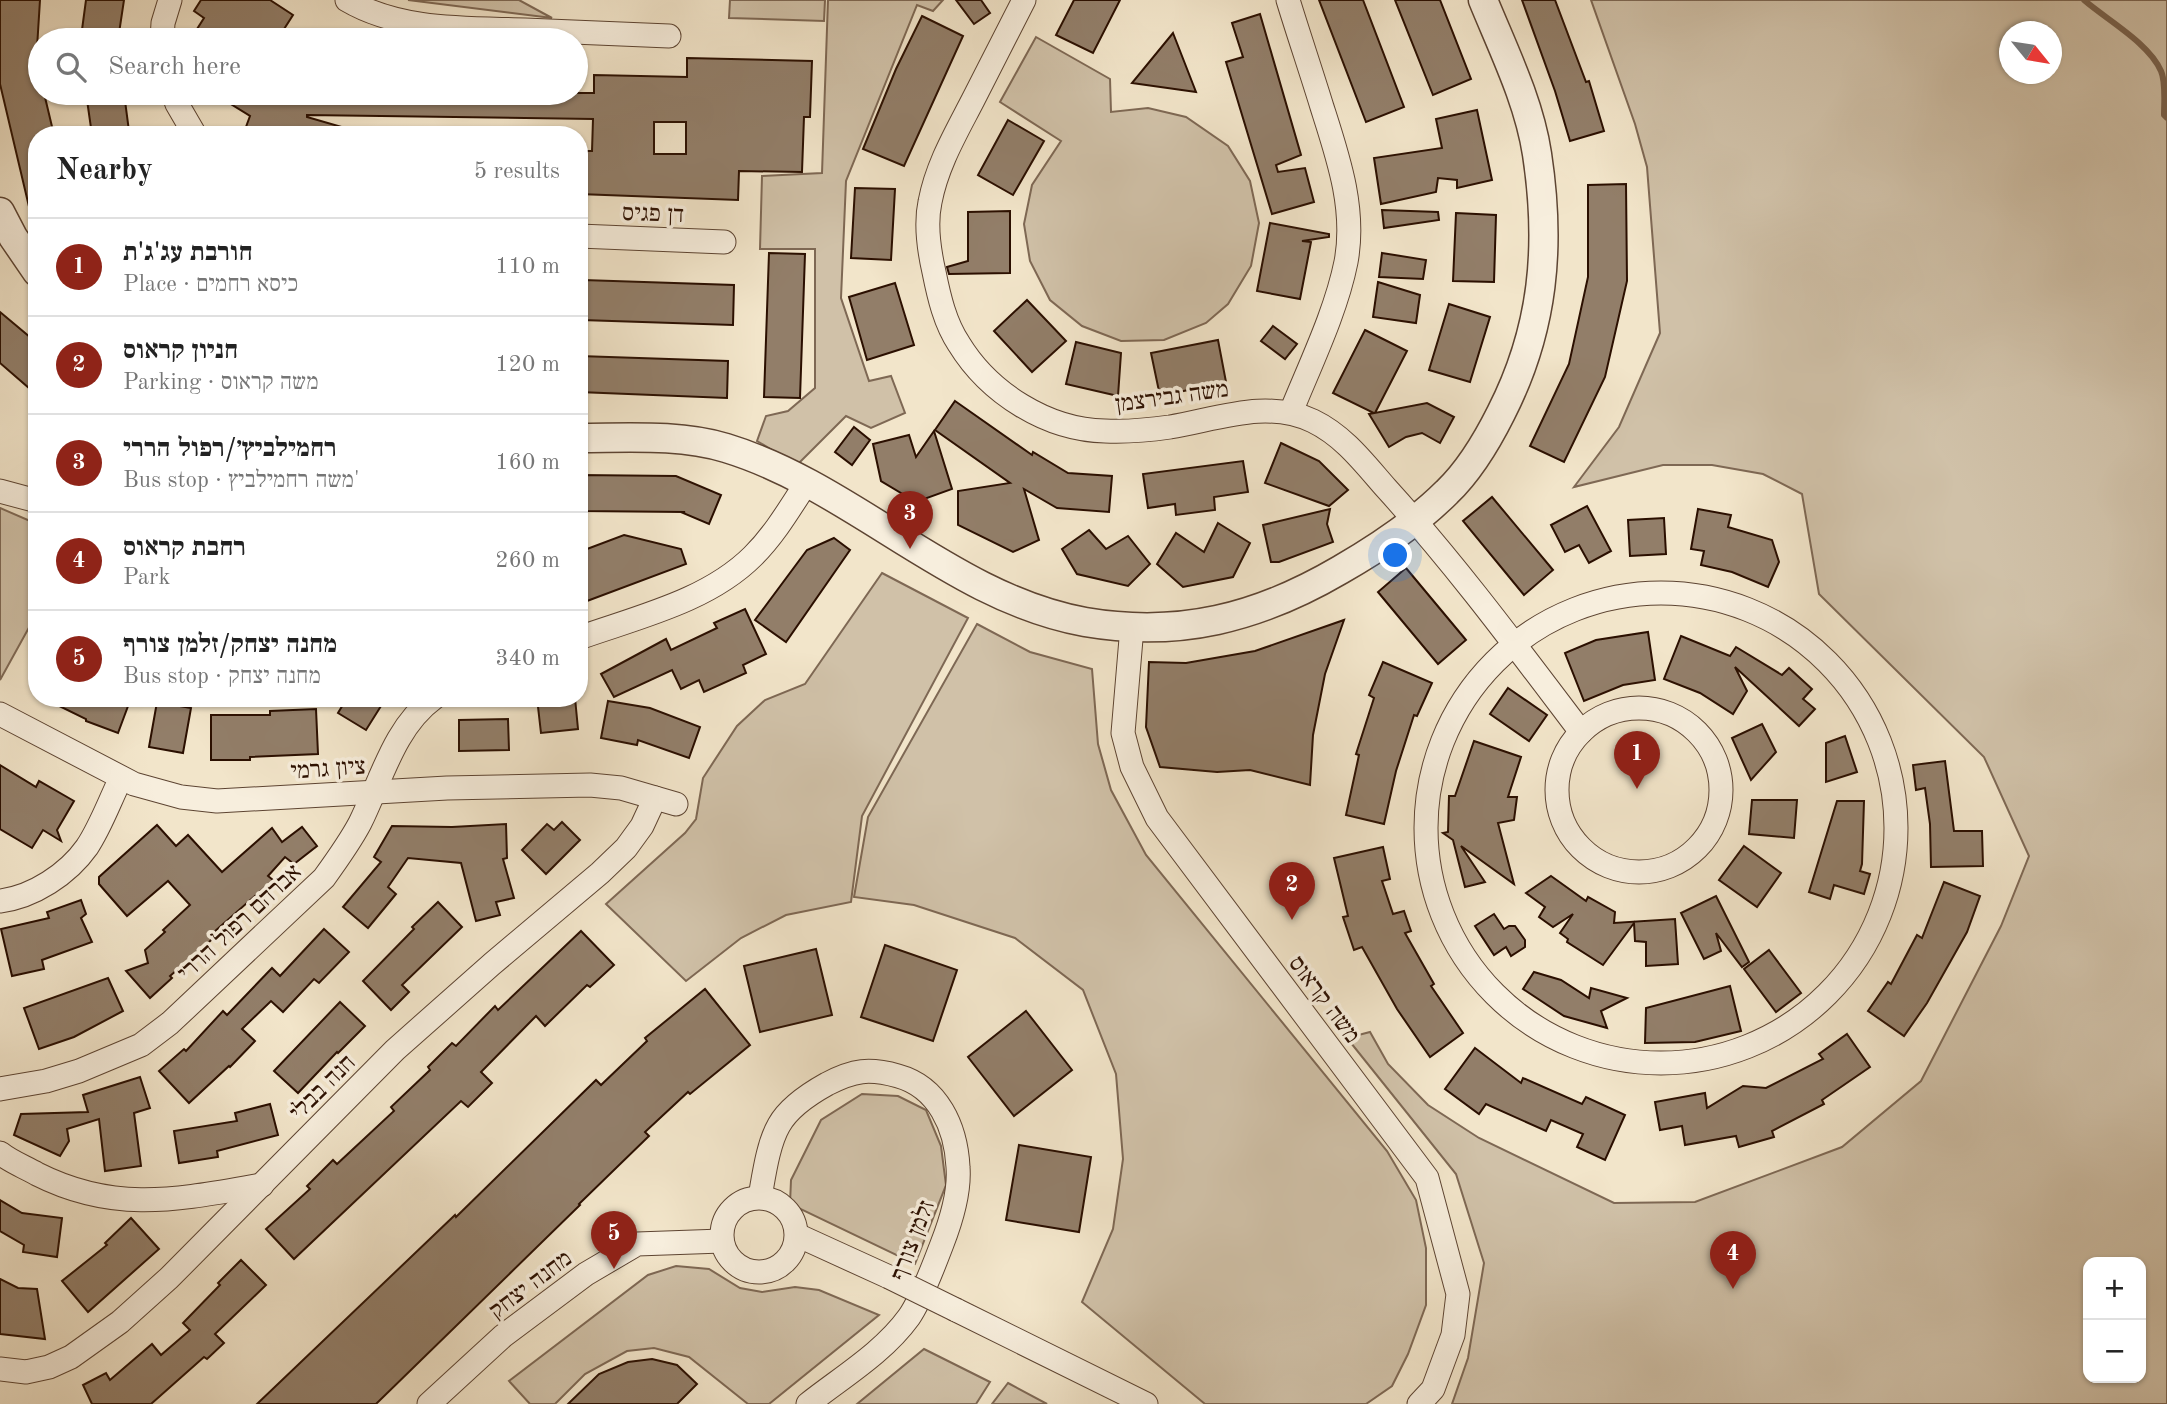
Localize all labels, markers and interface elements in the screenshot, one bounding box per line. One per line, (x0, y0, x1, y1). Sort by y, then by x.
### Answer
north arrow (1999, 21, 2062, 84)
search box (28, 28, 588, 105)
icon: search (52, 48, 90, 86)
text: Search here (108, 54, 241, 80)
text: Nearby (56, 156, 153, 186)
text: 5 results (474, 160, 560, 183)
street label: דן פגיס (622, 202, 684, 228)
text: חורבת עג'ג'ת (123, 240, 253, 266)
text: 1 (72, 255, 86, 278)
text: 110 m (495, 255, 560, 278)
text: Place · כיסא רחמים (123, 273, 298, 296)
text: חניון קראוס (123, 338, 238, 364)
text: 2 (72, 353, 86, 376)
text: 120 m (495, 353, 560, 376)
text: Parking · משה קראוס (123, 371, 319, 394)
street label: משה גבירצמן (1114, 378, 1230, 418)
text: רחמילביץ׳/רפול הררי (123, 436, 337, 462)
text: 3 (72, 451, 86, 474)
text: 160 m (495, 451, 560, 474)
text: Bus stop · משה רחמילביץ' (123, 469, 359, 492)
pin: 3 (887, 491, 933, 549)
text: רחבת קראוס (123, 535, 246, 561)
your location (1378, 538, 1412, 572)
text: 4 (72, 549, 86, 572)
text: 260 m (495, 549, 560, 572)
text: Park (123, 566, 170, 589)
text: מחנה יצחק/זלמן צורף (123, 632, 337, 658)
text: 5 (72, 647, 86, 670)
text: 340 m (495, 647, 560, 670)
text: Bus stop · מחנה יצחק (123, 665, 321, 688)
pin: 1 (1614, 731, 1660, 789)
street label: ציון גרמי (290, 755, 367, 785)
street label: אברהם רפול הררי (173, 859, 307, 986)
pin: 2 (1269, 862, 1315, 920)
street label: משה קראוס (1283, 952, 1364, 1048)
street label: חנה בבלי (285, 1050, 361, 1126)
street label: זלמן צורף (886, 1197, 940, 1284)
pin: 5 (591, 1211, 637, 1269)
pin: 4 (1710, 1231, 1756, 1289)
street label: מחנה יצחק (485, 1247, 577, 1324)
map controls (2083, 1257, 2146, 1383)
button: + (2083, 1257, 2146, 1320)
button: − (2083, 1320, 2146, 1383)

